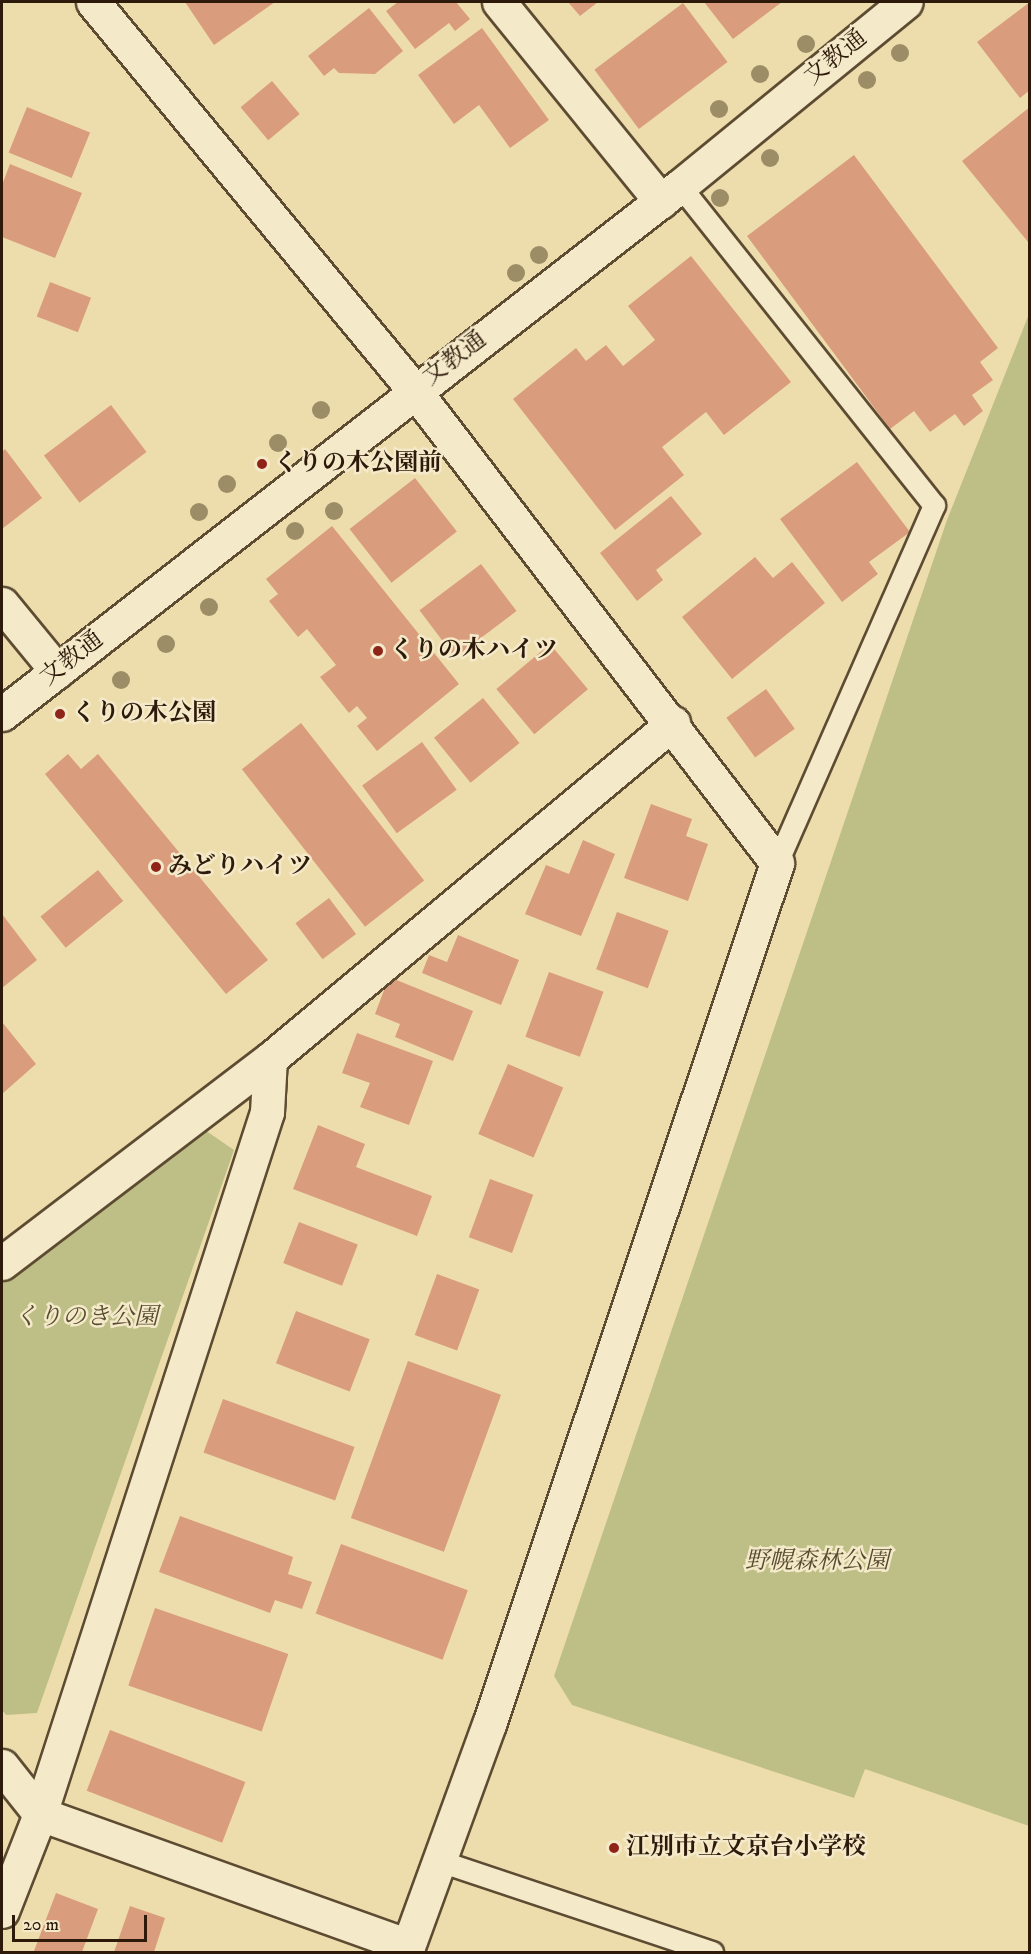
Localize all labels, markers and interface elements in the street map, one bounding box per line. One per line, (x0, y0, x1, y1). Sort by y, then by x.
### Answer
street label: 文教通 (799, 24, 873, 92)
street label: 文教通 (418, 326, 492, 392)
place label: くりの木公園前 (274, 450, 442, 478)
marker: くりの木公園前 (255, 457, 269, 471)
street label: 文教通 (35, 625, 109, 693)
place label: くりの木ハイツ (390, 637, 558, 665)
marker: くりの木ハイツ (371, 644, 385, 658)
place label: くりの木公園 (72, 700, 216, 728)
marker: くりの木公園 (53, 707, 67, 721)
place label: みどりハイツ (168, 853, 312, 881)
marker: みどりハイツ (149, 860, 163, 874)
park label: くりのき公園 (14, 1304, 158, 1332)
park label: 野幌森林公園 (745, 1548, 889, 1576)
place label: 江別市立文京台小学校 (626, 1834, 866, 1862)
marker: 江別市立文京台小学校 (607, 1841, 621, 1855)
scale bar (15, 1903, 150, 1941)
text: 20 m (23, 1914, 59, 1936)

